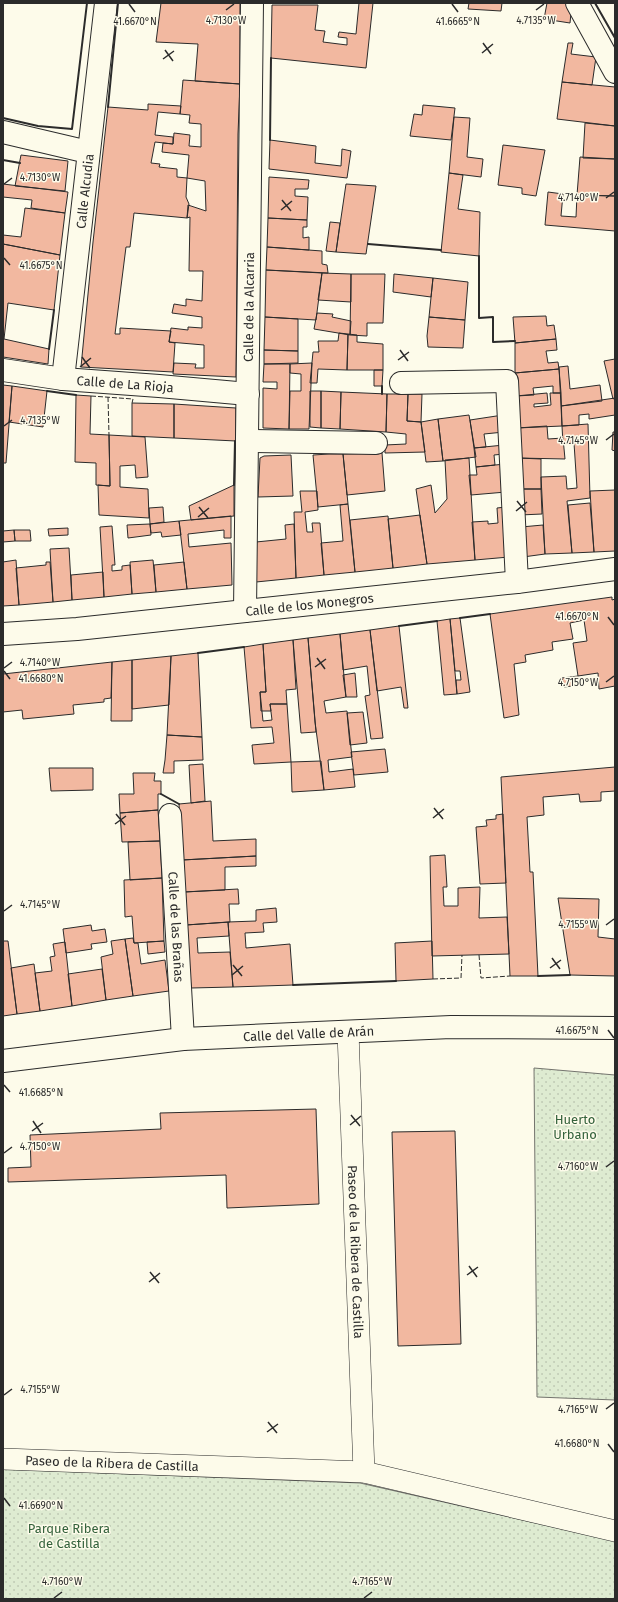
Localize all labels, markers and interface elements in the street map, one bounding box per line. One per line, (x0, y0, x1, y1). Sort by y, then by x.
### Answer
text: 4.7130°W (206, 15, 247, 27)
text: 4.7135°W (516, 15, 557, 27)
text: 41.6670°N (113, 16, 157, 28)
text: 41.6665°N (436, 16, 480, 28)
street label: Calle Alcudia (73, 153, 96, 230)
text: 4.7130°W (20, 172, 61, 184)
text: 4.7140°W (558, 192, 599, 204)
street label: Calle de la Alcarria (240, 252, 257, 362)
text: 41.6675°N (19, 260, 63, 272)
street label: Calle de La Rioja (76, 373, 174, 395)
text: 4.7135°W (20, 415, 61, 427)
text: 4.7145°W (558, 435, 599, 447)
street label: Calle de los Monegros (245, 590, 374, 618)
text: 41.6670°N (555, 611, 599, 623)
text: 4.7140°W (20, 657, 61, 669)
text: 41.6680°N (18, 673, 64, 685)
text: 4.7150°W (558, 677, 599, 689)
street label: Calle de las Brañas (166, 871, 187, 983)
text: 4.7145°W (20, 899, 61, 911)
text: 4.7155°W (558, 919, 599, 931)
street label: Calle del Valle de Arán (243, 1023, 374, 1044)
text: 41.6675°N (555, 1025, 599, 1037)
text: 41.6685°N (19, 1087, 63, 1099)
park label: Huerto Urbano (553, 1112, 597, 1142)
text: 4.7150°W (20, 1141, 61, 1153)
text: 4.7160°W (558, 1161, 599, 1173)
street label: Paseo de la Ribera de Castilla (345, 1165, 367, 1339)
text: 4.7155°W (20, 1384, 61, 1396)
text: 4.7165°W (558, 1404, 599, 1416)
text: 41.6680°N (554, 1438, 600, 1450)
street label: Paseo de la Ribera de Castilla (25, 1452, 199, 1474)
text: 41.6690°N (19, 1500, 63, 1512)
park label: Parque Ribera de Castilla (28, 1521, 110, 1551)
text: 4.7160°W (42, 1576, 83, 1588)
text: 4.7165°W (352, 1576, 393, 1588)

